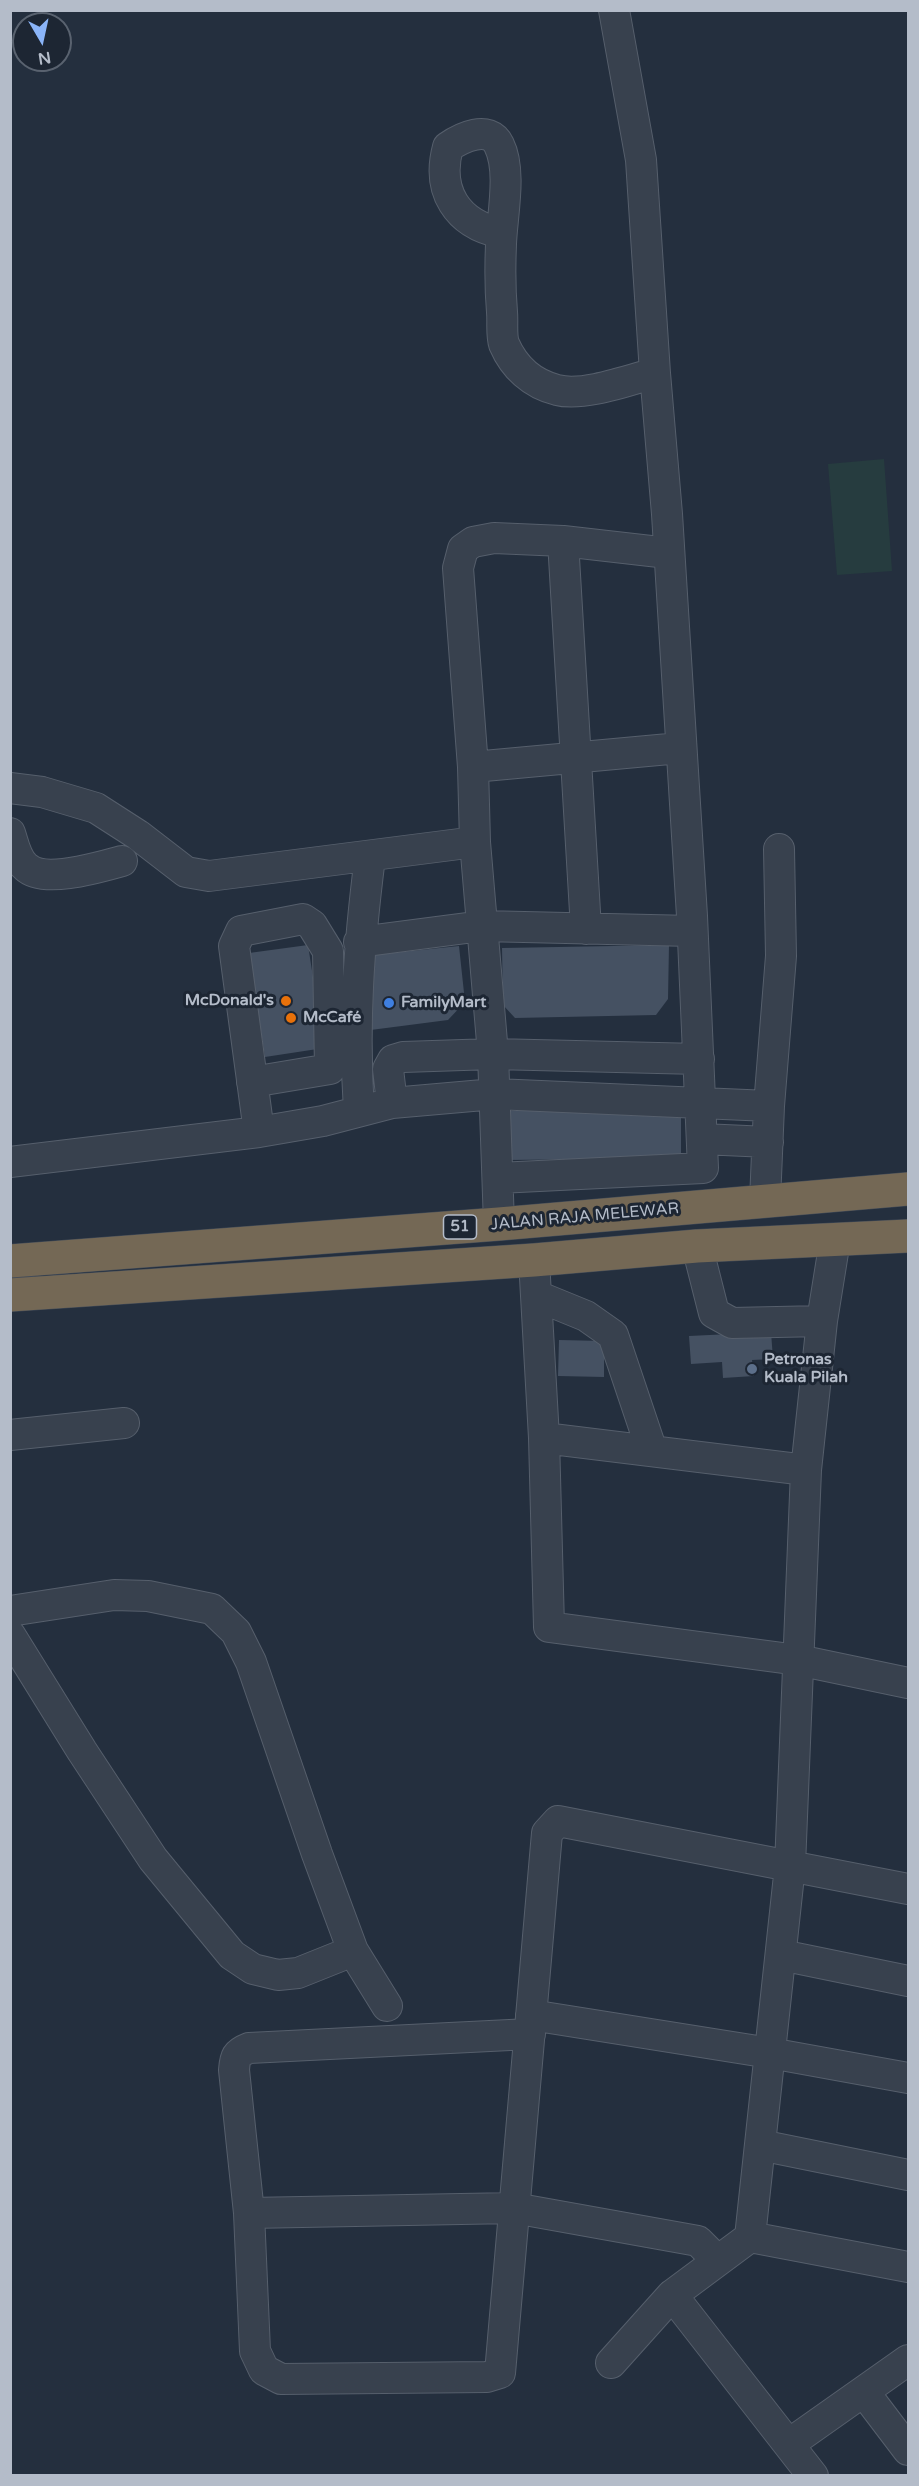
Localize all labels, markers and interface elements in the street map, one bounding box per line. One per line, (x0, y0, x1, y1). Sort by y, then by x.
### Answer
north arrow (12, 12, 72, 72)
text: N (37, 47, 52, 69)
place label: McDonald's (185, 991, 274, 1011)
place label: FamilyMart (401, 993, 486, 1013)
marker: McDonald's (279, 994, 293, 1008)
marker: FamilyMart (382, 996, 396, 1010)
place label: McCafé (303, 1008, 361, 1028)
marker: McCafé (284, 1011, 298, 1025)
street label: JALAN RAJA MELEWAR (490, 1199, 680, 1235)
road number: 51 (444, 1215, 476, 1239)
place label: Petronas Kuala Pilah (764, 1350, 848, 1388)
marker: Petronas Kuala Pilah (745, 1362, 759, 1376)

